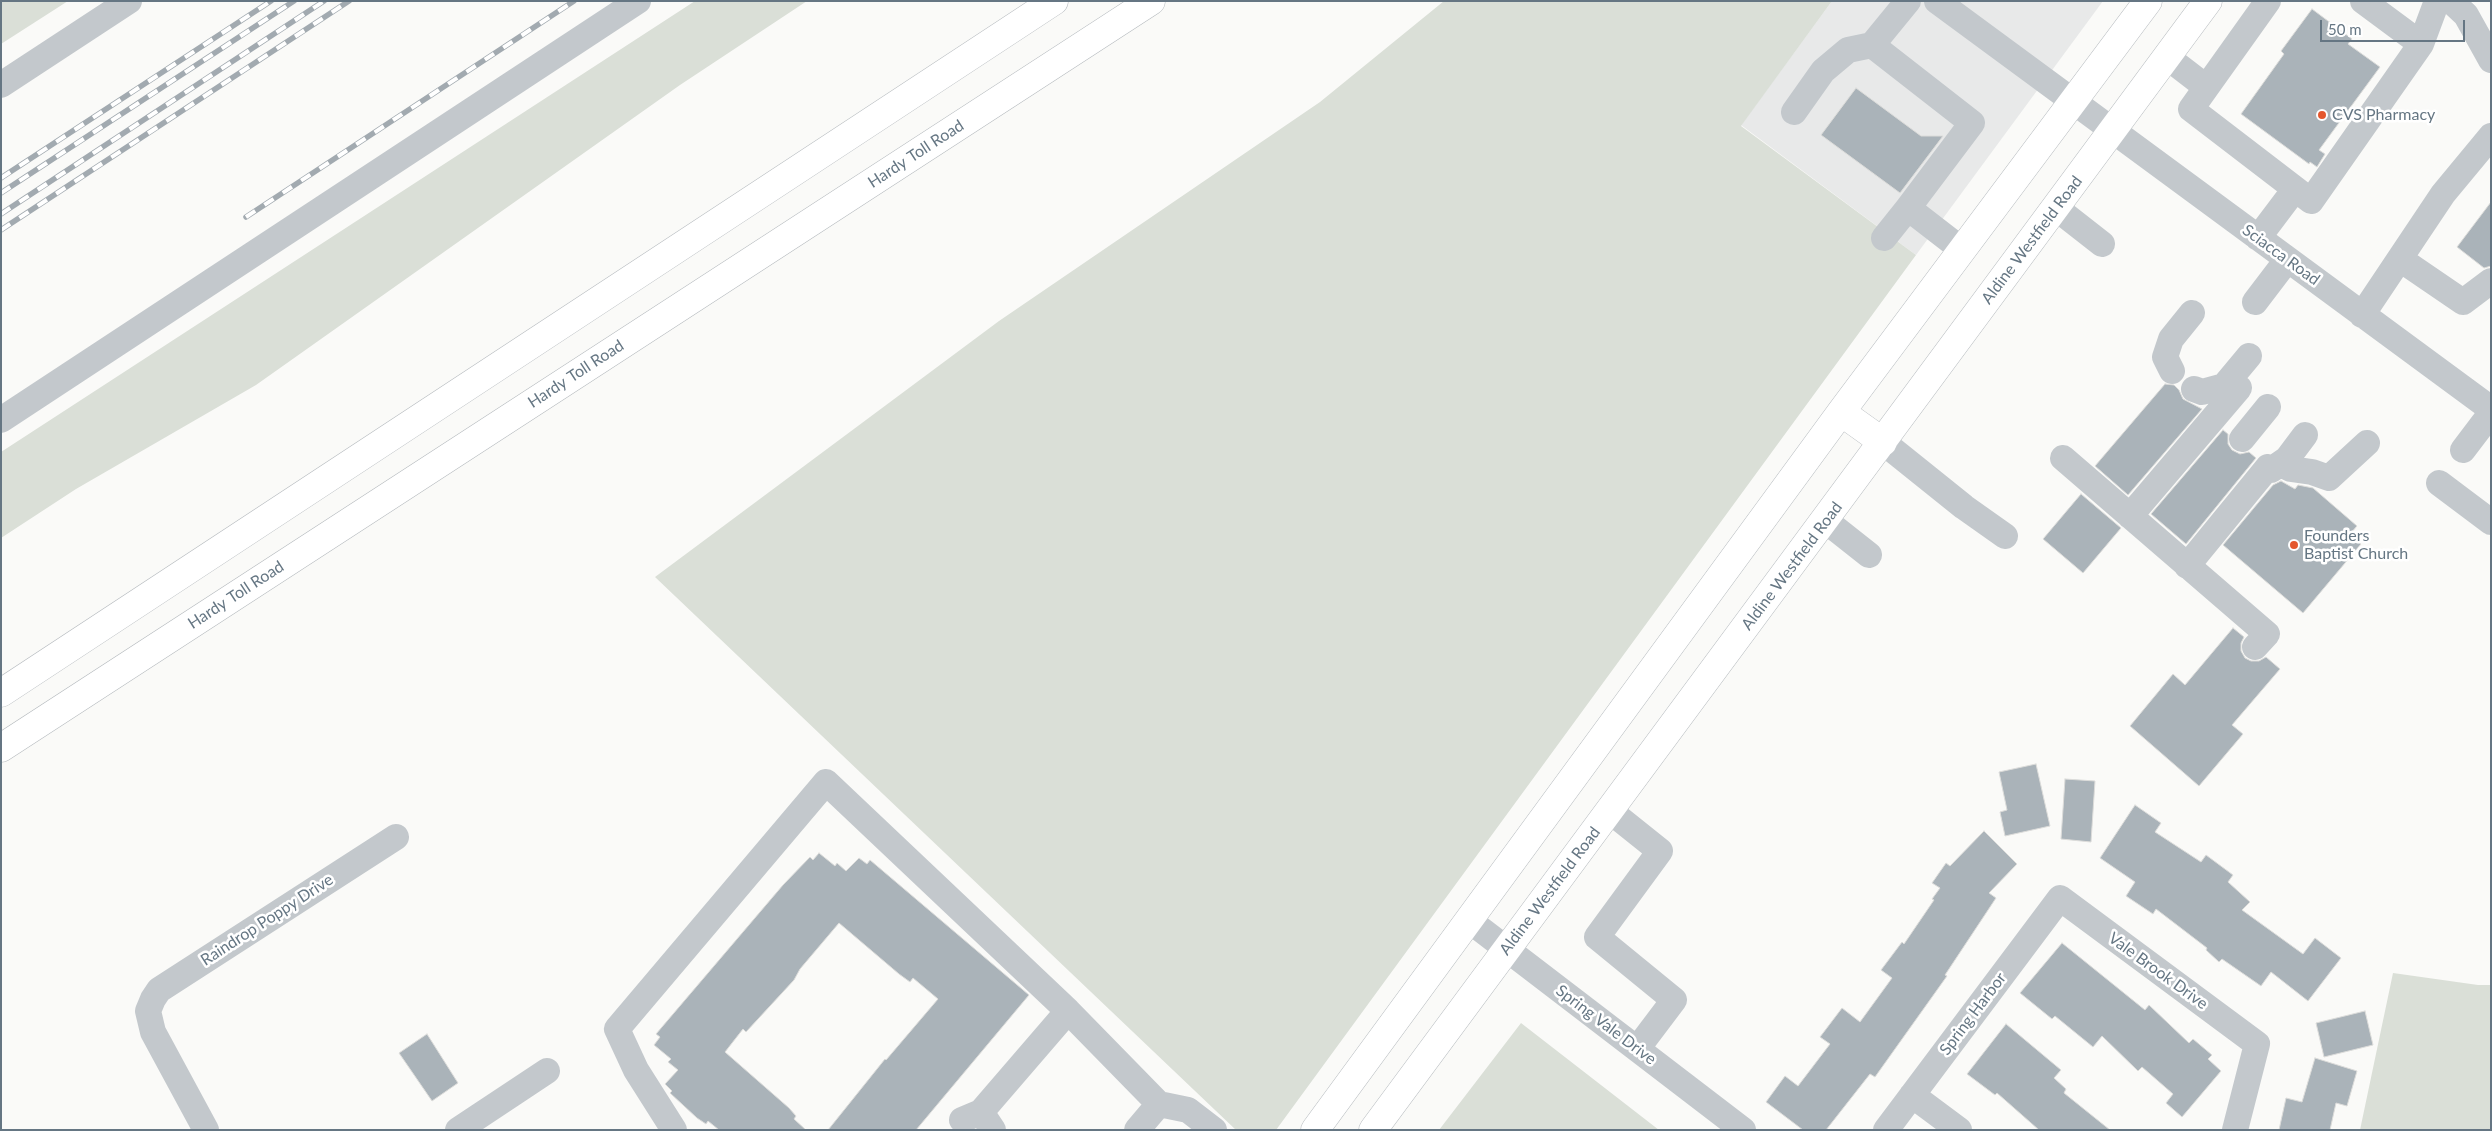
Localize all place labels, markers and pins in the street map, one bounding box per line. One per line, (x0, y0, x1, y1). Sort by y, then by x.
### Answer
place label: CVS Pharmacy (2332, 105, 2435, 125)
marker: CVS Pharmacy (2316, 109, 2328, 121)
place label: Founders Baptist Church (2304, 526, 2408, 564)
marker: Founders Baptist Church (2288, 539, 2300, 551)

